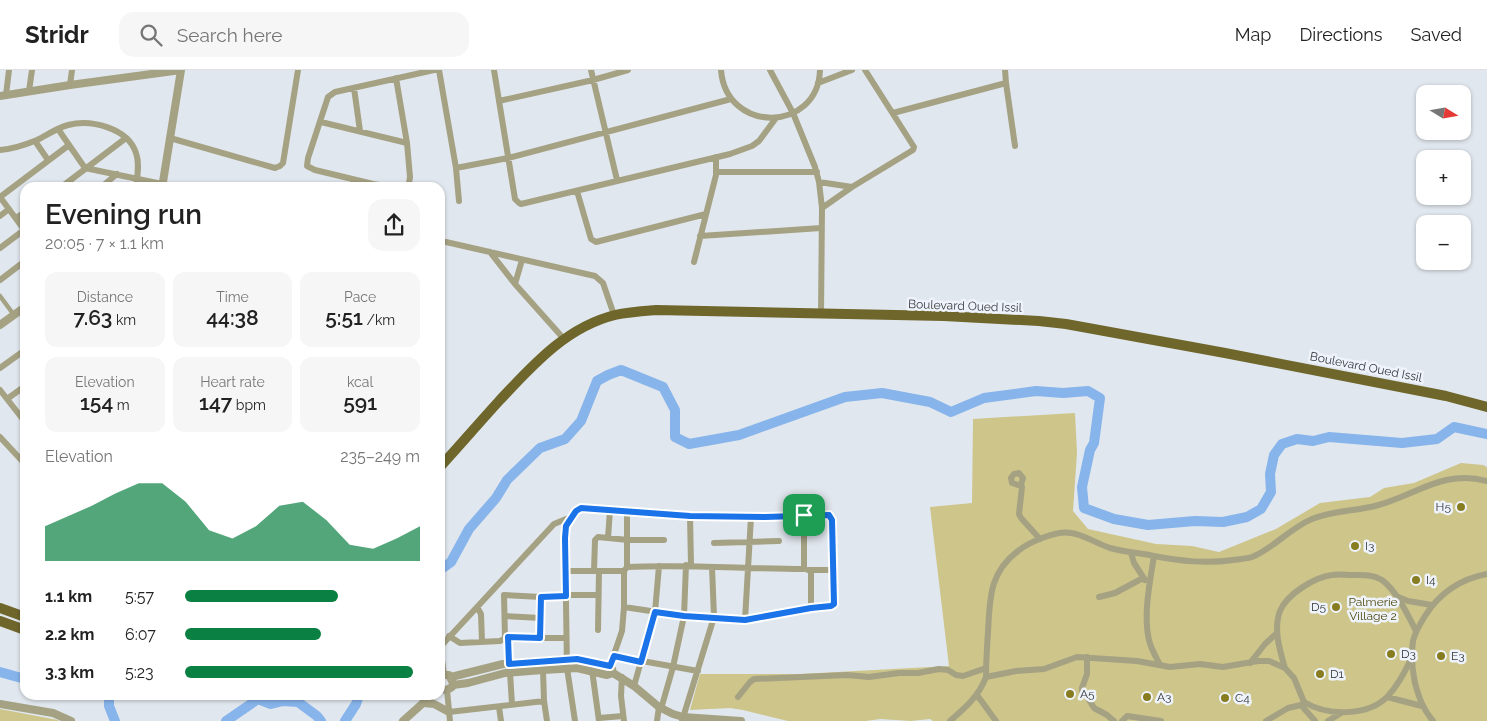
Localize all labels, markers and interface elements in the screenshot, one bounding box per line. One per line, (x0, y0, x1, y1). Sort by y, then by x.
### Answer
search box (119, 12, 469, 57)
text: Stridr (25, 20, 89, 49)
icon: search (137, 21, 165, 49)
text: Search here (177, 24, 282, 46)
text: Map (1235, 24, 1271, 45)
text: Directions (1299, 24, 1383, 45)
text: Saved (1411, 24, 1462, 45)
north arrow (1416, 85, 1471, 140)
map controls (1416, 85, 1471, 270)
button: + (1416, 150, 1471, 205)
text: Evening run (45, 198, 202, 231)
button: share (368, 199, 420, 251)
button: − (1416, 215, 1471, 270)
text: 20:05 · 7 × 1.1 km (45, 234, 164, 253)
text: Distance (77, 289, 133, 305)
text: Time (216, 289, 249, 305)
text: Pace (344, 289, 376, 305)
street label: Boulevard Oued Issil (908, 297, 1023, 315)
text: 7.63 (73, 305, 112, 330)
text: 44:38 (206, 305, 259, 330)
text: 5:51 (325, 305, 363, 330)
text: km (112, 312, 136, 328)
text: /km (363, 312, 395, 328)
street label: Boulevard Oued Issil (1309, 349, 1424, 385)
text: Elevation (75, 374, 135, 390)
text: Heart rate (200, 374, 265, 390)
text: kcal (347, 374, 373, 390)
text: 154 (80, 390, 113, 415)
text: 147 (199, 390, 232, 415)
text: 591 (343, 390, 377, 415)
text: m (113, 397, 130, 413)
text: bpm (232, 397, 266, 413)
text: Elevation (45, 447, 113, 466)
text: 235–249 m (340, 447, 420, 466)
pin (783, 494, 825, 536)
place label: H5 (1436, 500, 1451, 514)
icon: arrive (790, 501, 818, 529)
marker: H5 (1455, 501, 1467, 513)
place label: I3 (1365, 539, 1374, 553)
marker: I3 (1349, 540, 1361, 552)
place label: I4 (1426, 573, 1436, 587)
marker: I4 (1410, 574, 1422, 586)
text: 1.1 km (45, 587, 92, 606)
text: 5:57 (125, 587, 154, 606)
park label: Palmerie Village 2 (1348, 595, 1398, 623)
place label: D5 (1311, 600, 1326, 614)
marker: D5 (1330, 601, 1342, 613)
text: 2.2 km (45, 625, 94, 644)
text: 6:07 (125, 625, 156, 644)
place label: D3 (1401, 647, 1416, 661)
marker: D3 (1385, 648, 1397, 660)
place label: E3 (1451, 649, 1465, 663)
marker: E3 (1435, 650, 1447, 662)
text: 3.3 km (45, 663, 94, 682)
text: 5:23 (125, 663, 154, 682)
place label: D1 (1330, 667, 1344, 681)
marker: D1 (1314, 668, 1326, 680)
place label: A5 (1080, 687, 1095, 701)
marker: A5 (1064, 688, 1076, 700)
place label: A3 (1157, 690, 1172, 704)
marker: A3 (1141, 691, 1153, 703)
place label: C4 (1235, 691, 1250, 705)
marker: C4 (1219, 692, 1231, 704)

